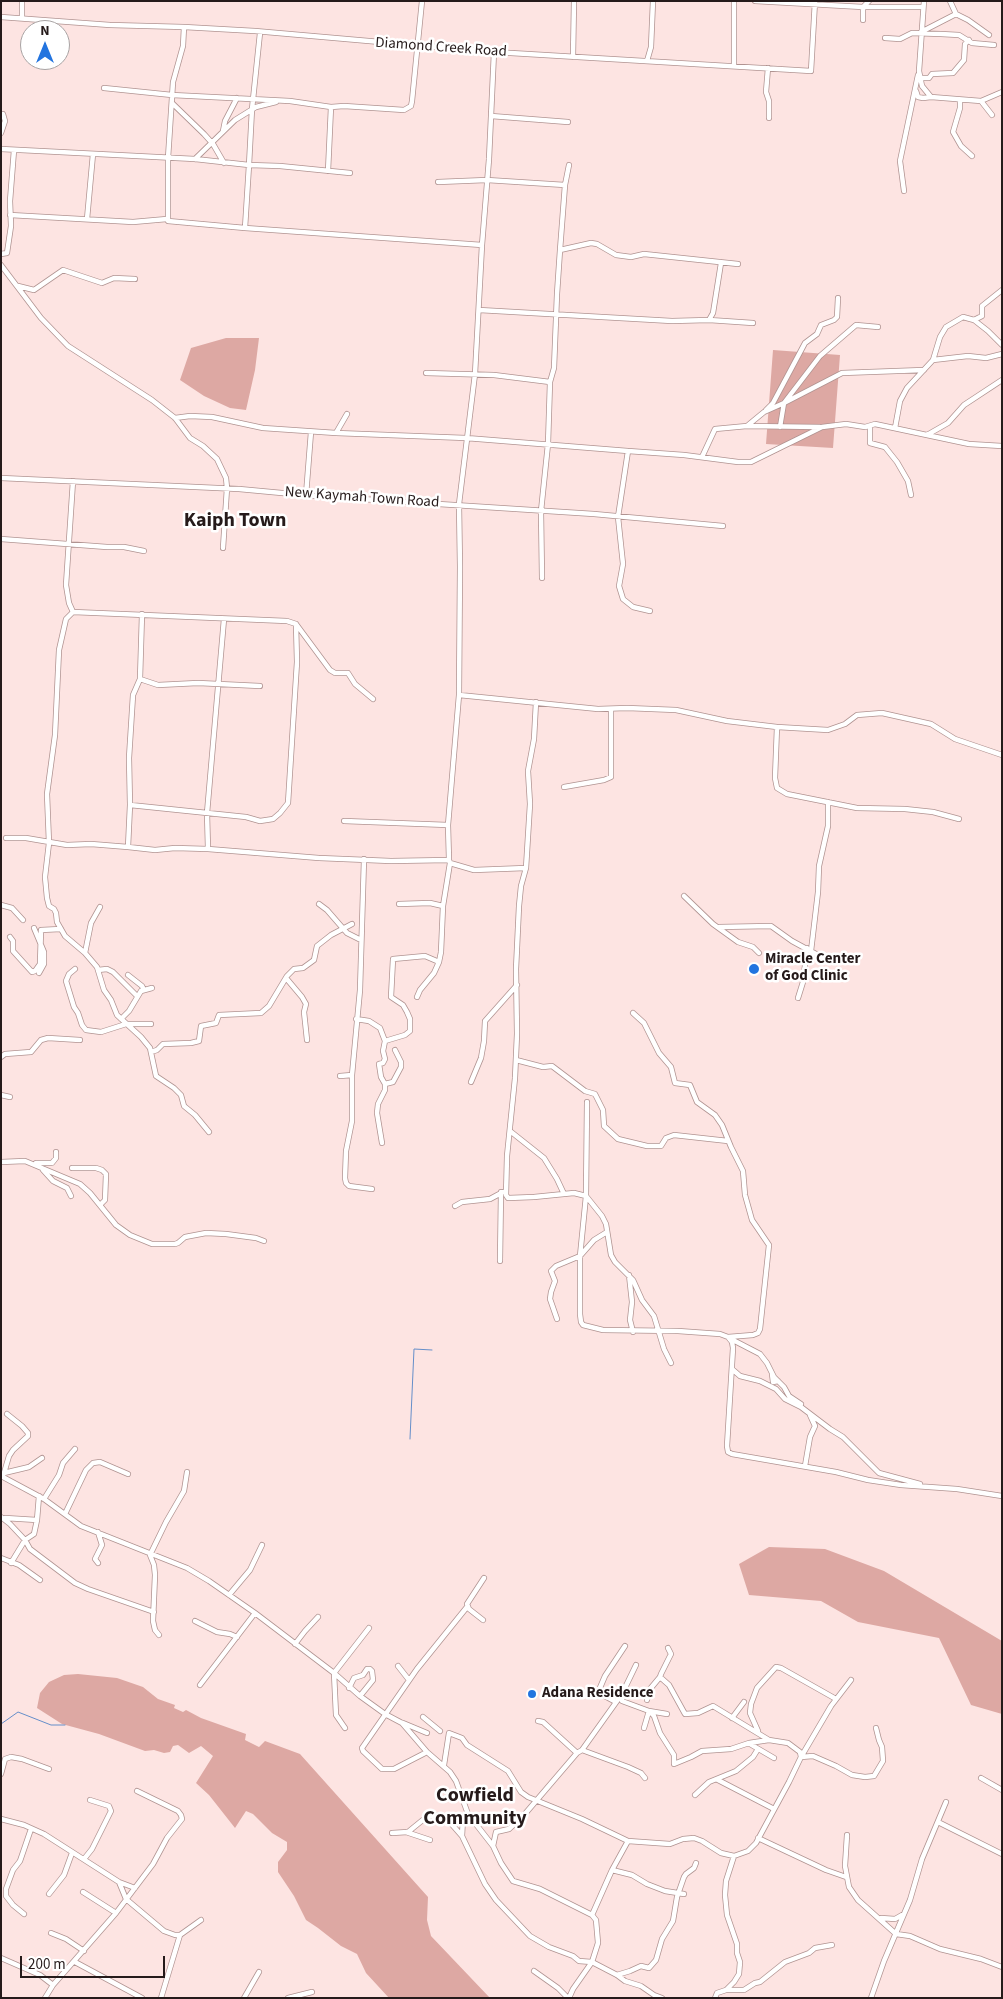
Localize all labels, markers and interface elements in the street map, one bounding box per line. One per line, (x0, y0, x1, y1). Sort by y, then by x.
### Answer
north arrow (20, 20, 70, 70)
text: N (40, 21, 50, 41)
street label: Diamond Creek Road (375, 34, 507, 62)
street label: New Kaymah Town Road (284, 484, 440, 512)
district label: Kaiph Town (184, 510, 286, 534)
place label: Miracle Center of God Clinic (765, 951, 860, 986)
marker: Miracle Center of God Clinic (747, 962, 761, 976)
place label: Adana Residence (542, 1685, 654, 1703)
marker: Adana Residence (526, 1688, 538, 1700)
district label: Cowfield Community (423, 1785, 527, 1832)
scale bar (22, 1946, 168, 1978)
text: 200 m (28, 1954, 66, 1975)

